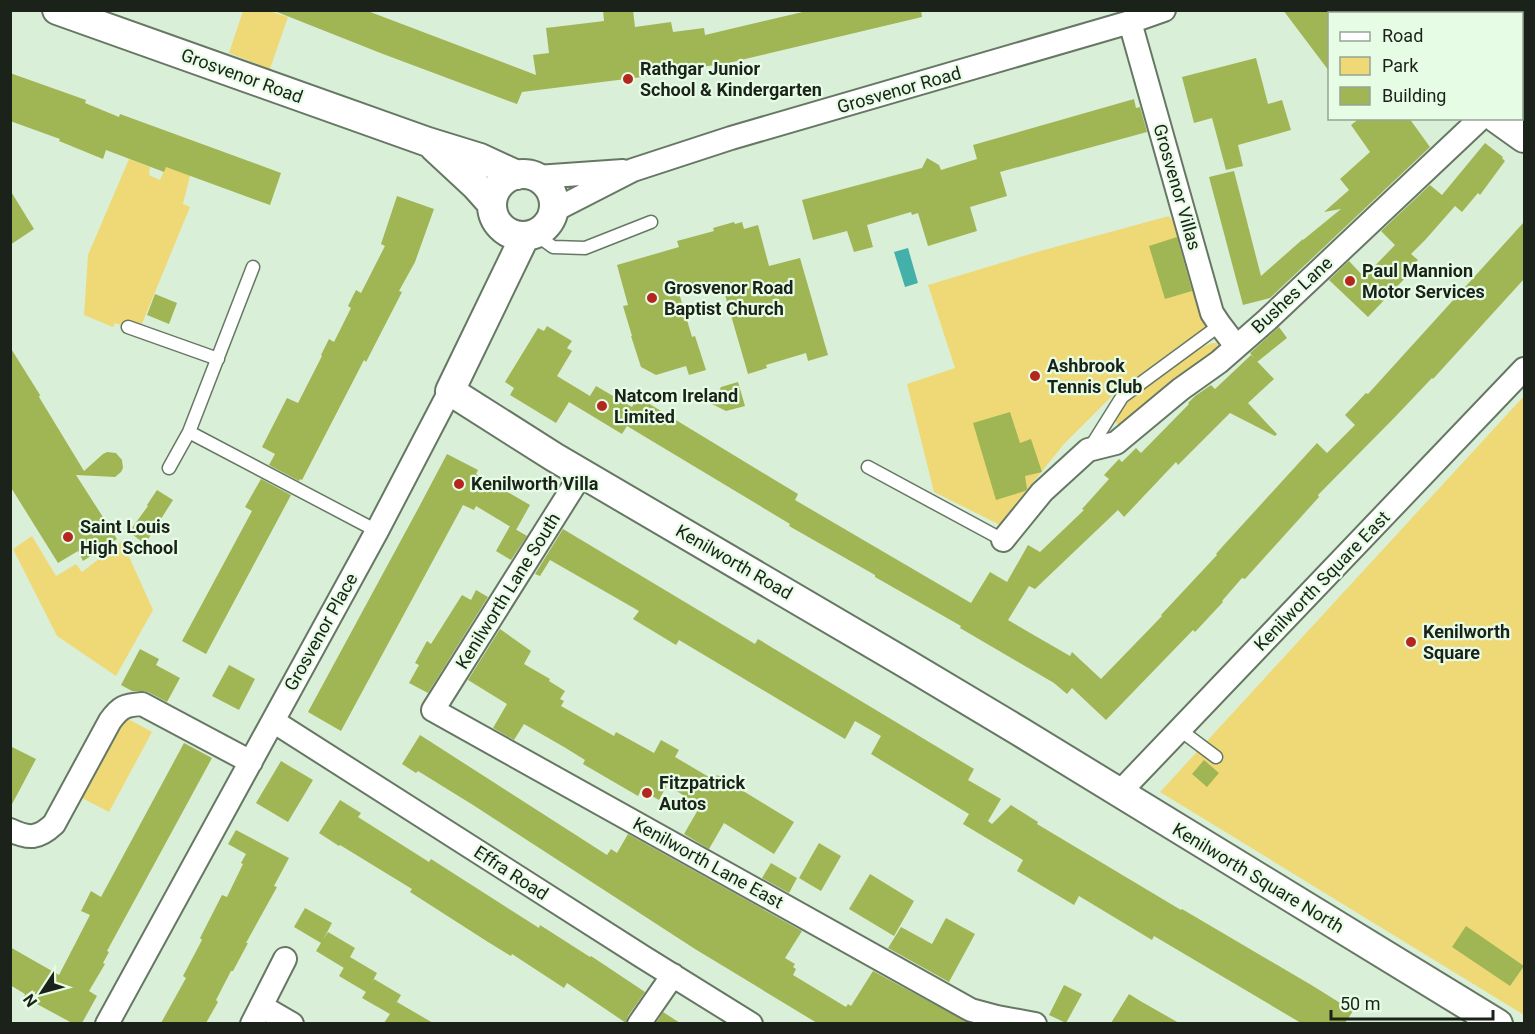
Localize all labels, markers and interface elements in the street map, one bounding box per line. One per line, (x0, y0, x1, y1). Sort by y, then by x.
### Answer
legend (1328, 12, 1523, 120)
text: Road (1382, 25, 1423, 46)
street label: Grosvenor Road (178, 44, 306, 107)
text: Park (1382, 55, 1419, 76)
place label: Rathgar Junior School & Kindergarten (640, 58, 822, 100)
street label: Grosvenor Road (834, 62, 963, 117)
marker: Rathgar Junior School & Kindergarten (621, 72, 635, 86)
text: Building (1382, 85, 1446, 106)
street label: Grosvenor Villas (1149, 121, 1206, 252)
street label: Bushes Lane (1247, 252, 1336, 337)
place label: Paul Mannion Motor Services (1362, 260, 1485, 302)
marker: Paul Mannion Motor Services (1343, 274, 1357, 288)
place label: Grosvenor Road Baptist Church (664, 277, 794, 319)
marker: Grosvenor Road Baptist Church (645, 291, 659, 305)
place label: Ashbrook Tennis Club (1047, 355, 1142, 397)
marker: Ashbrook Tennis Club (1028, 369, 1042, 383)
place label: Natcom Ireland Limited (614, 385, 738, 427)
marker: Natcom Ireland Limited (595, 399, 609, 413)
place label: Kenilworth Villa (471, 473, 599, 494)
marker: Kenilworth Villa (452, 477, 466, 491)
street label: Kenilworth Square East (1250, 506, 1394, 655)
street label: Kenilworth Lane South (451, 509, 564, 673)
place label: Saint Louis High School (80, 516, 178, 558)
street label: Kenilworth Road (672, 520, 796, 603)
marker: Saint Louis High School (61, 530, 75, 544)
street label: Grosvenor Place (280, 569, 362, 694)
place label: Kenilworth Square (1423, 621, 1510, 663)
marker: Kenilworth Square (1404, 635, 1418, 649)
place label: Fitzpatrick Autos (659, 772, 745, 814)
marker: Fitzpatrick Autos (640, 786, 654, 800)
street label: Kenilworth Lane East (629, 813, 787, 913)
street label: Kenilworth Square North (1169, 818, 1348, 937)
street label: Effra Road (470, 841, 552, 904)
north arrow (12, 962, 72, 1022)
scale bar (1331, 983, 1493, 1021)
text: N (19, 990, 41, 1011)
text: 50 m (1340, 993, 1380, 1014)

